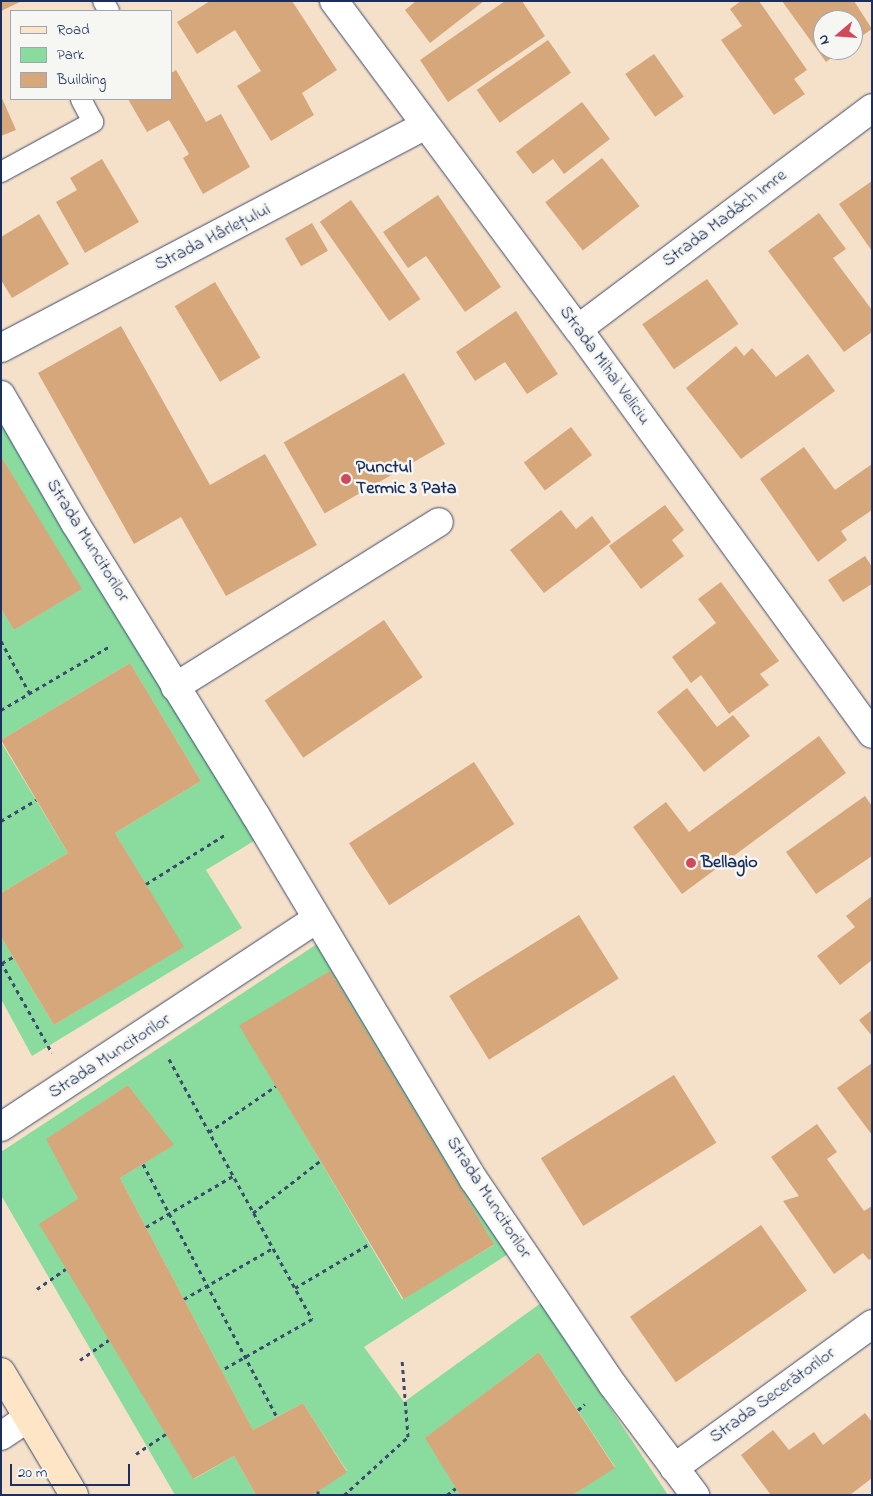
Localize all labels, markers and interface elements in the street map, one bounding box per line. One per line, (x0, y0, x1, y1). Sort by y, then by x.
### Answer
legend (10, 10, 172, 100)
north arrow (813, 10, 863, 60)
text: Road (57, 19, 90, 41)
text: N (813, 32, 836, 47)
text: Park (57, 44, 84, 66)
text: Building (57, 69, 106, 91)
street label: Strada Madách Imre (659, 165, 791, 273)
street label: Strada Hârlețului (152, 200, 274, 276)
street label: Strada Mihai Veliciu (554, 302, 654, 430)
place label: Punctul Termic 3 Pata (356, 458, 456, 500)
marker: Punctul Termic 3 Pata (340, 473, 352, 485)
street label: Strada Muncitorilor (41, 476, 133, 606)
place label: Bellagio (701, 852, 758, 874)
marker: Bellagio (685, 857, 697, 869)
street label: Strada Muncitorilor (45, 1010, 175, 1104)
street label: Strada Muncitorilor (441, 1133, 535, 1263)
street label: Strada Secerătorilor (706, 1343, 840, 1449)
scale bar (12, 1454, 132, 1486)
text: 20 m (18, 1462, 47, 1484)

